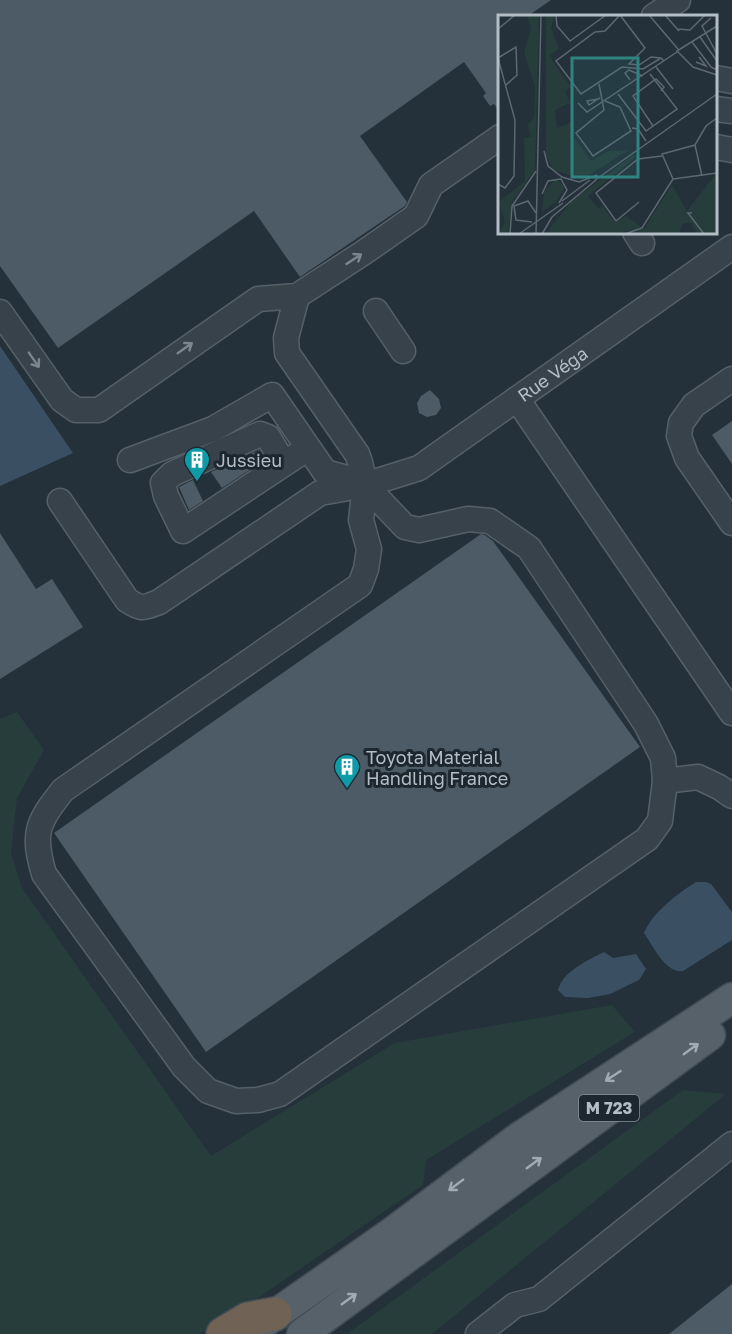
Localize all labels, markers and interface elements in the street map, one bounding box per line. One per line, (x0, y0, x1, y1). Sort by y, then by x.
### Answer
inset map (498, 15, 717, 234)
one-way arrow (345, 252, 362, 264)
one-way arrow (177, 342, 193, 355)
street label: Rue Véga (513, 342, 592, 406)
one-way arrow (28, 351, 40, 367)
building icon: Jussieu (182, 445, 212, 483)
place label: Jussieu (216, 449, 282, 471)
place label: Toyota Material Handling France (366, 746, 508, 789)
building icon: Toyota Material Handling France (332, 752, 362, 790)
one-way arrow (683, 1042, 699, 1055)
one-way arrow (605, 1070, 621, 1082)
road number: M 723 (579, 1095, 639, 1121)
one-way arrow (525, 1157, 541, 1170)
one-way arrow (449, 1178, 465, 1191)
one-way arrow (341, 1293, 357, 1305)

